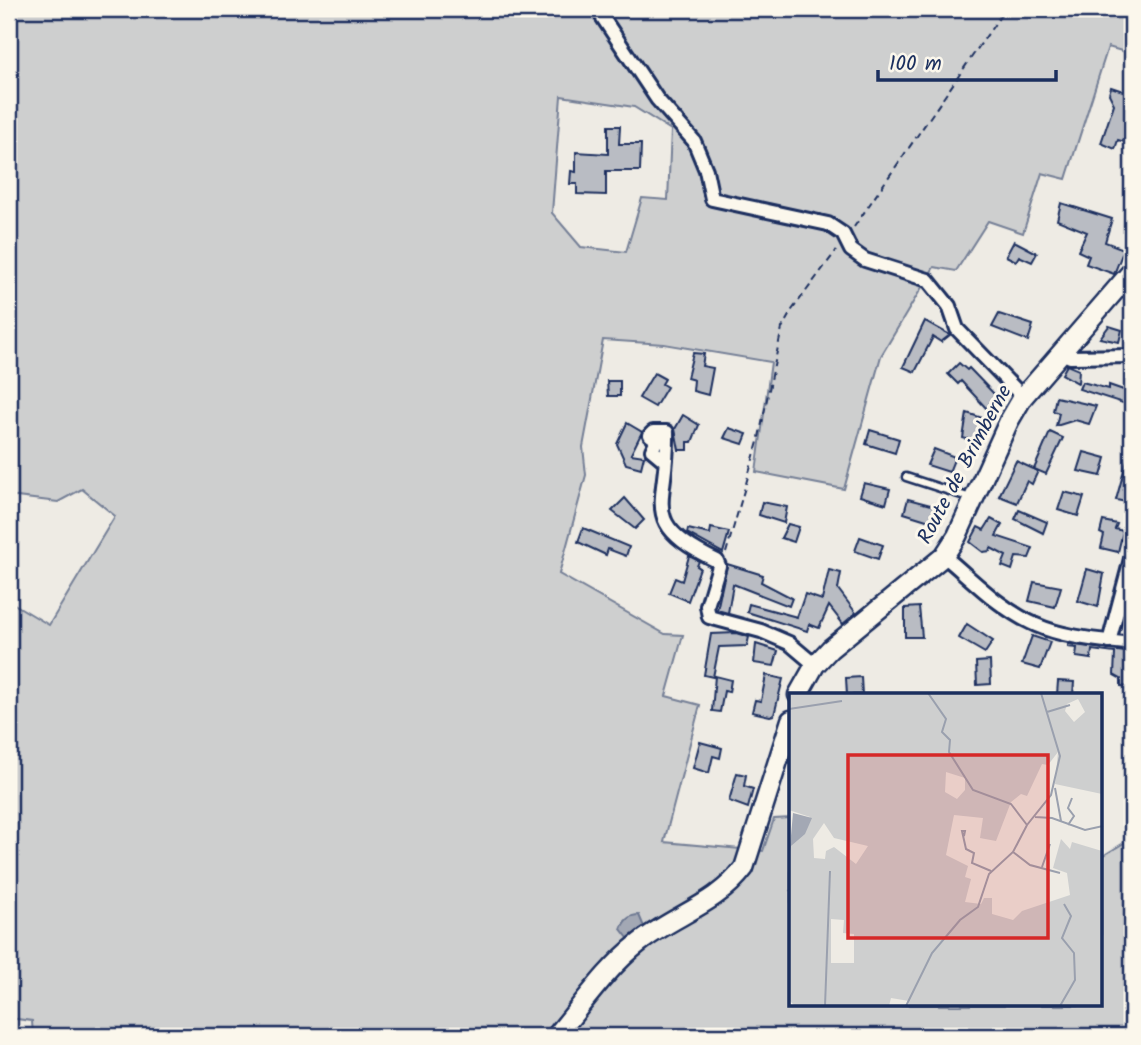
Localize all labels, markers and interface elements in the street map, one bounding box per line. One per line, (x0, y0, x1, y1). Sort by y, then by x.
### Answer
scale bar (878, 38, 1057, 82)
text: 100 m (889, 48, 942, 81)
street label: Route de Brimberne (909, 379, 1022, 550)
inset map (789, 693, 1102, 1006)

